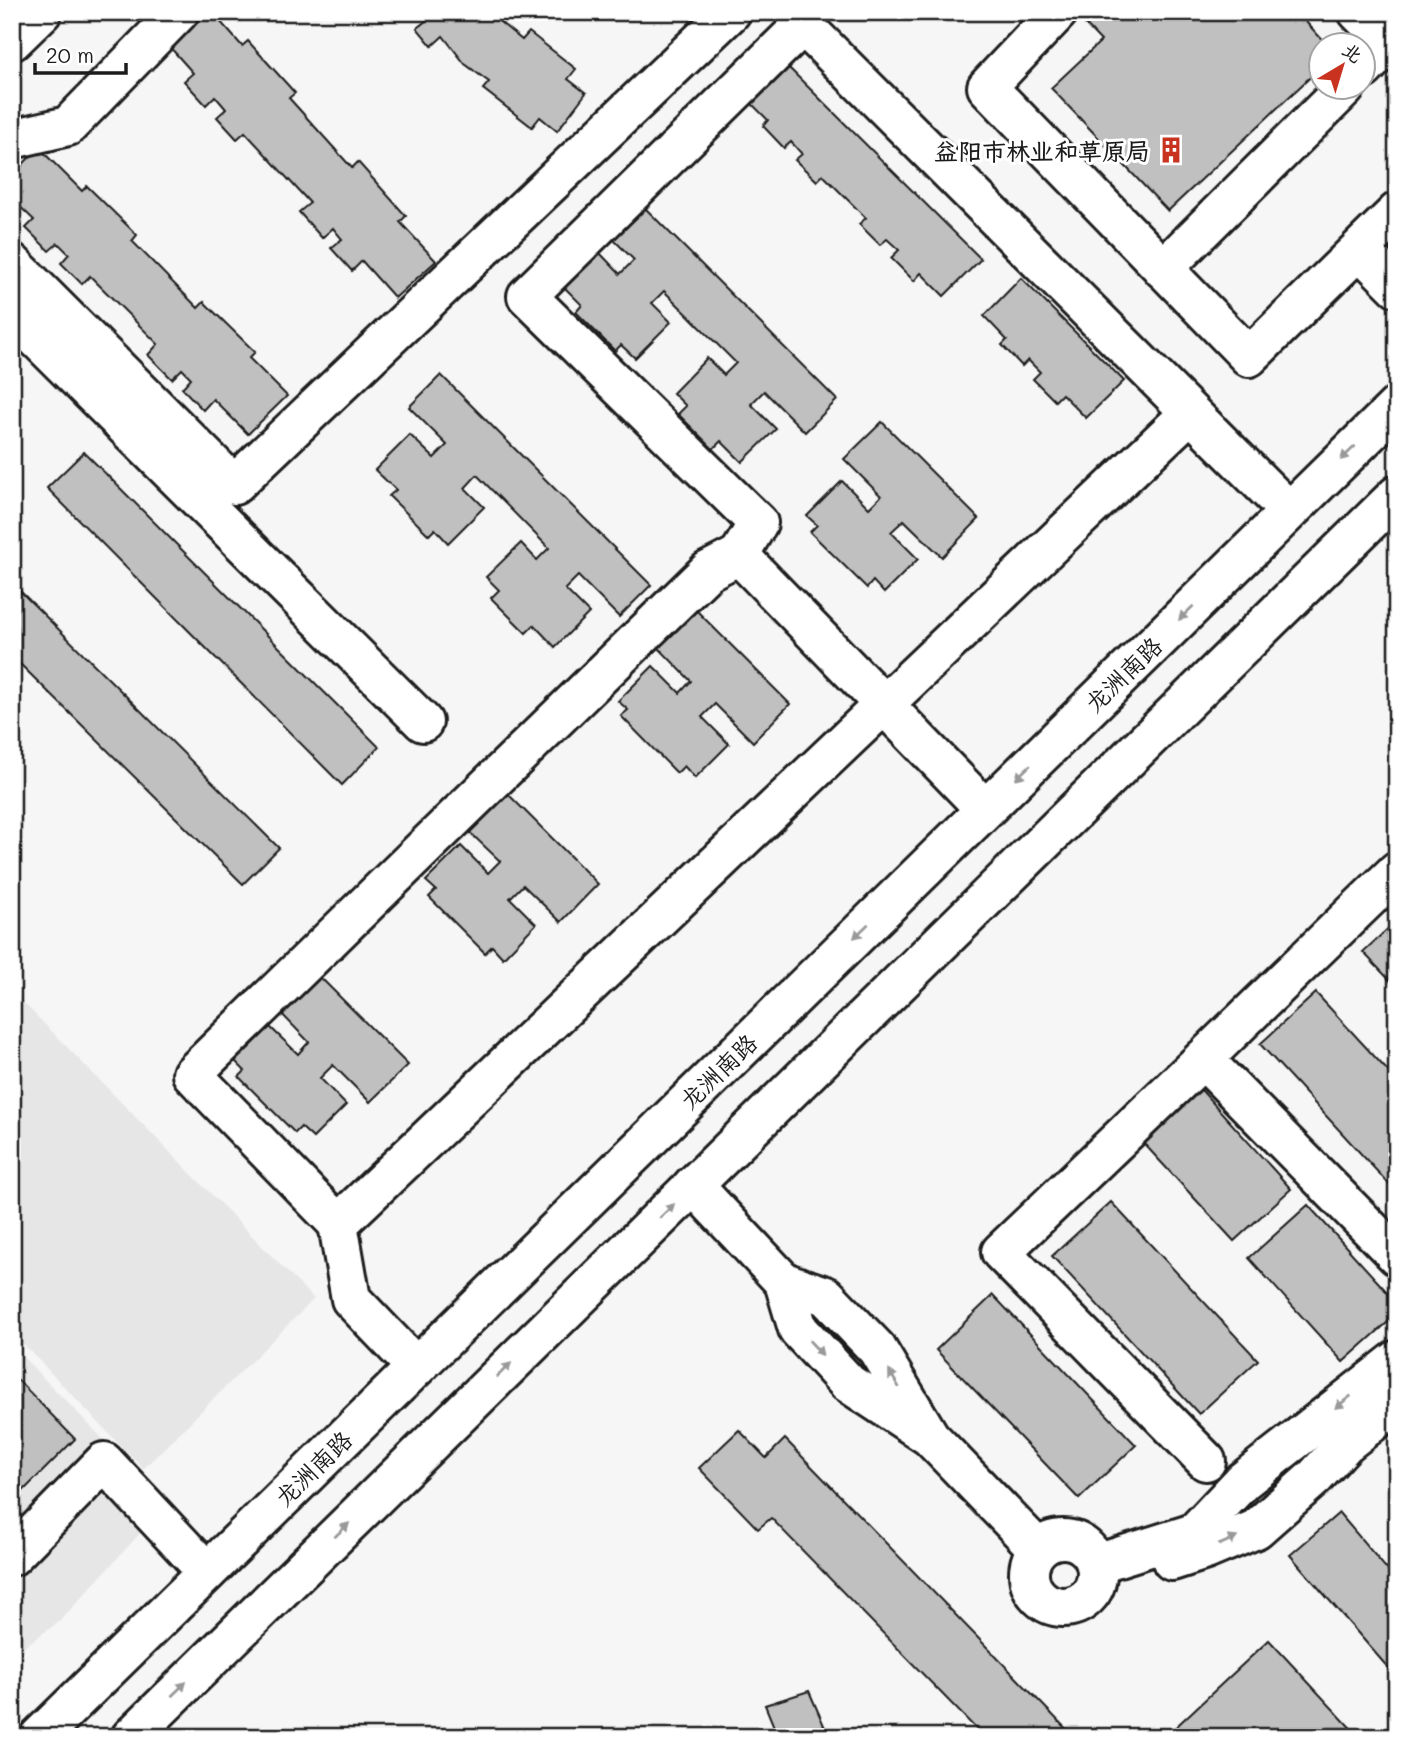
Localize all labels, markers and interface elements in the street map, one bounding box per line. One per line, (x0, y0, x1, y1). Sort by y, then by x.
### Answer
scale bar (35, 32, 126, 76)
north arrow (1308, 32, 1378, 102)
text: 北 (1338, 37, 1368, 68)
text: 20 m (46, 41, 94, 68)
place label: 益阳市林业和草原局 (934, 135, 1150, 166)
building icon: 益阳市林业和草原局 (1156, 135, 1186, 165)
one-way arrow (1340, 445, 1357, 461)
one-way arrow (1177, 604, 1194, 621)
street label: 龙洲南路 (1078, 630, 1168, 718)
one-way arrow (1015, 763, 1032, 779)
one-way arrow (852, 923, 869, 940)
street label: 龙洲南路 (673, 1027, 763, 1115)
one-way arrow (658, 1203, 674, 1220)
one-way arrow (807, 1339, 823, 1356)
one-way arrow (495, 1363, 512, 1379)
one-way arrow (888, 1369, 901, 1388)
one-way arrow (1334, 1394, 1352, 1409)
street label: 龙洲南路 (268, 1424, 358, 1512)
one-way arrow (333, 1521, 350, 1538)
one-way arrow (1218, 1535, 1238, 1547)
one-way arrow (171, 1681, 187, 1698)

